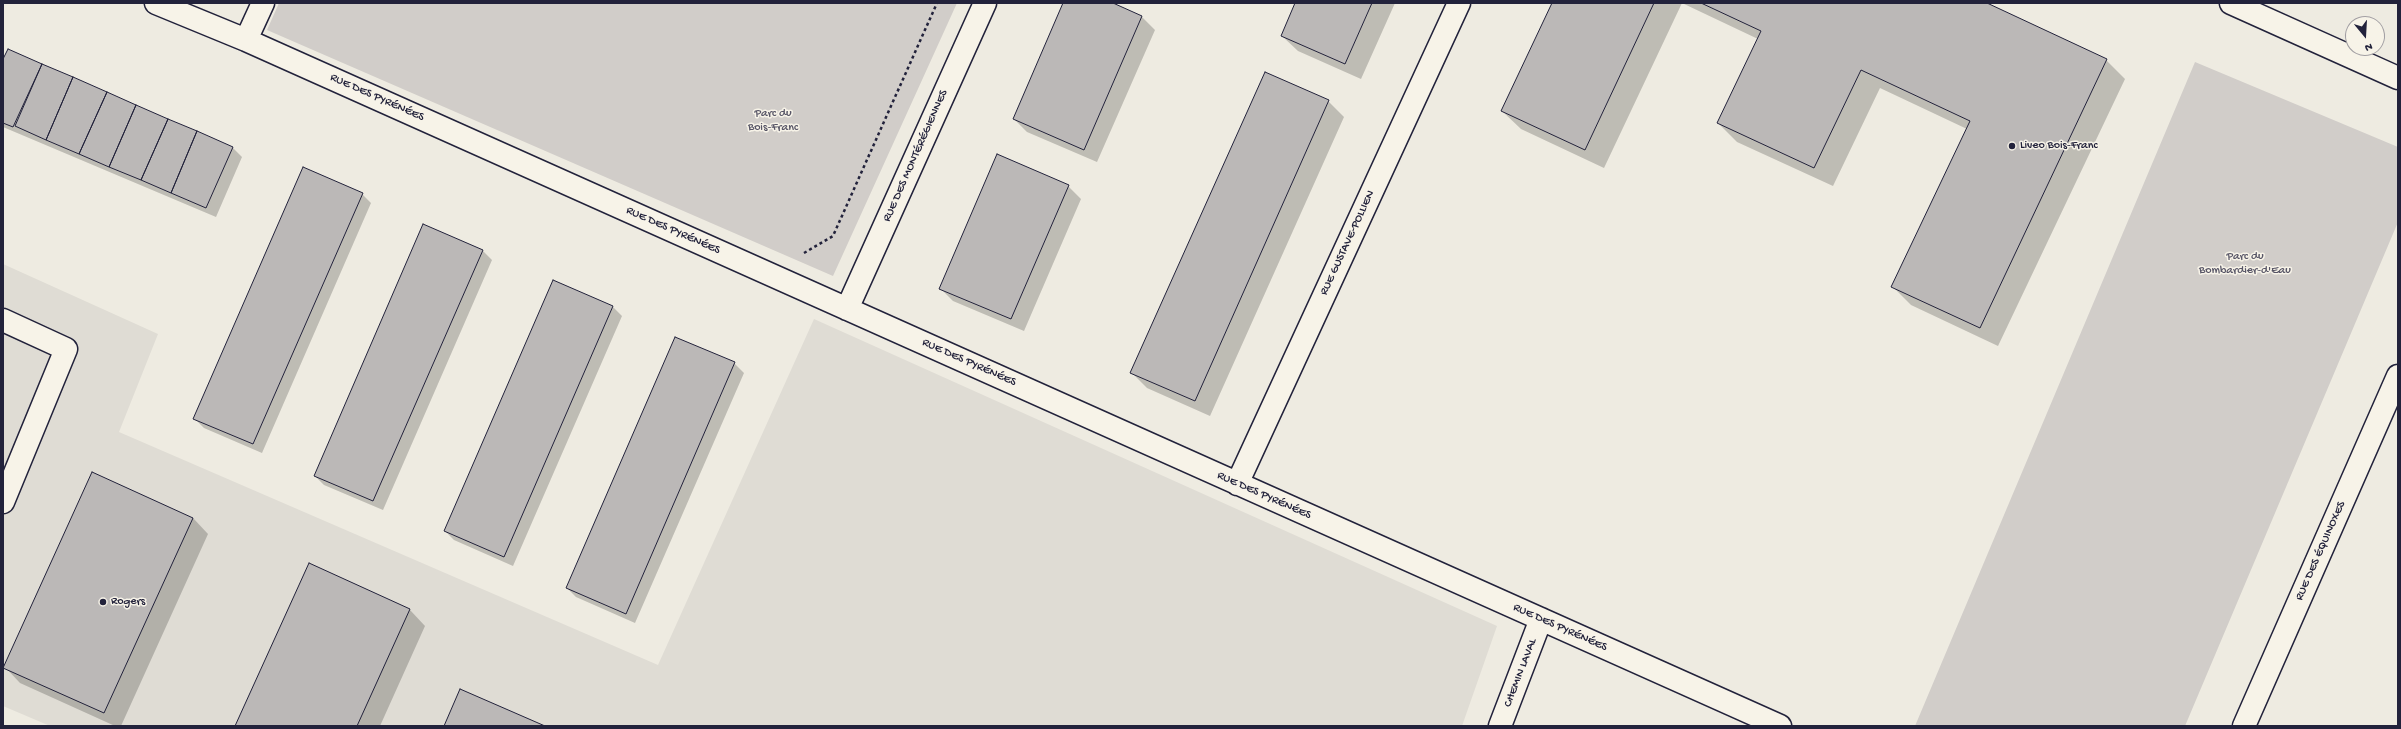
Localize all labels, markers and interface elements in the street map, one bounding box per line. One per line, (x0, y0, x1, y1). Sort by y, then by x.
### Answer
north arrow (2345, 16, 2385, 56)
text: N (2363, 40, 2374, 53)
street label: RUE DES PYRÉNÉES (328, 71, 426, 125)
street label: RUE DES MONTÉRÉGIENNES (880, 88, 952, 224)
park label: Parc du Bois-Franc (748, 107, 798, 135)
place label: Liveo Bois-Franc (2020, 139, 2098, 153)
marker: Liveo Bois-Franc (2007, 141, 2017, 151)
street label: RUE GUSTAVE-POLLIEN (1317, 188, 1379, 298)
street label: RUE DES PYRÉNÉES (624, 204, 722, 258)
park label: Parc du Bombardier-d'Eau (2199, 250, 2291, 278)
street label: RUE DES PYRÉNÉES (920, 336, 1018, 390)
street label: RUE DES PYRÉNÉES (1215, 469, 1313, 523)
street label: RUE DES ÉQUINOXES (2293, 499, 2349, 603)
place label: Rogers (111, 595, 145, 609)
marker: Rogers (98, 597, 108, 607)
street label: RUE DES PYRÉNÉES (1511, 601, 1609, 655)
street label: CHEMIN LAVAL (1501, 637, 1541, 709)

